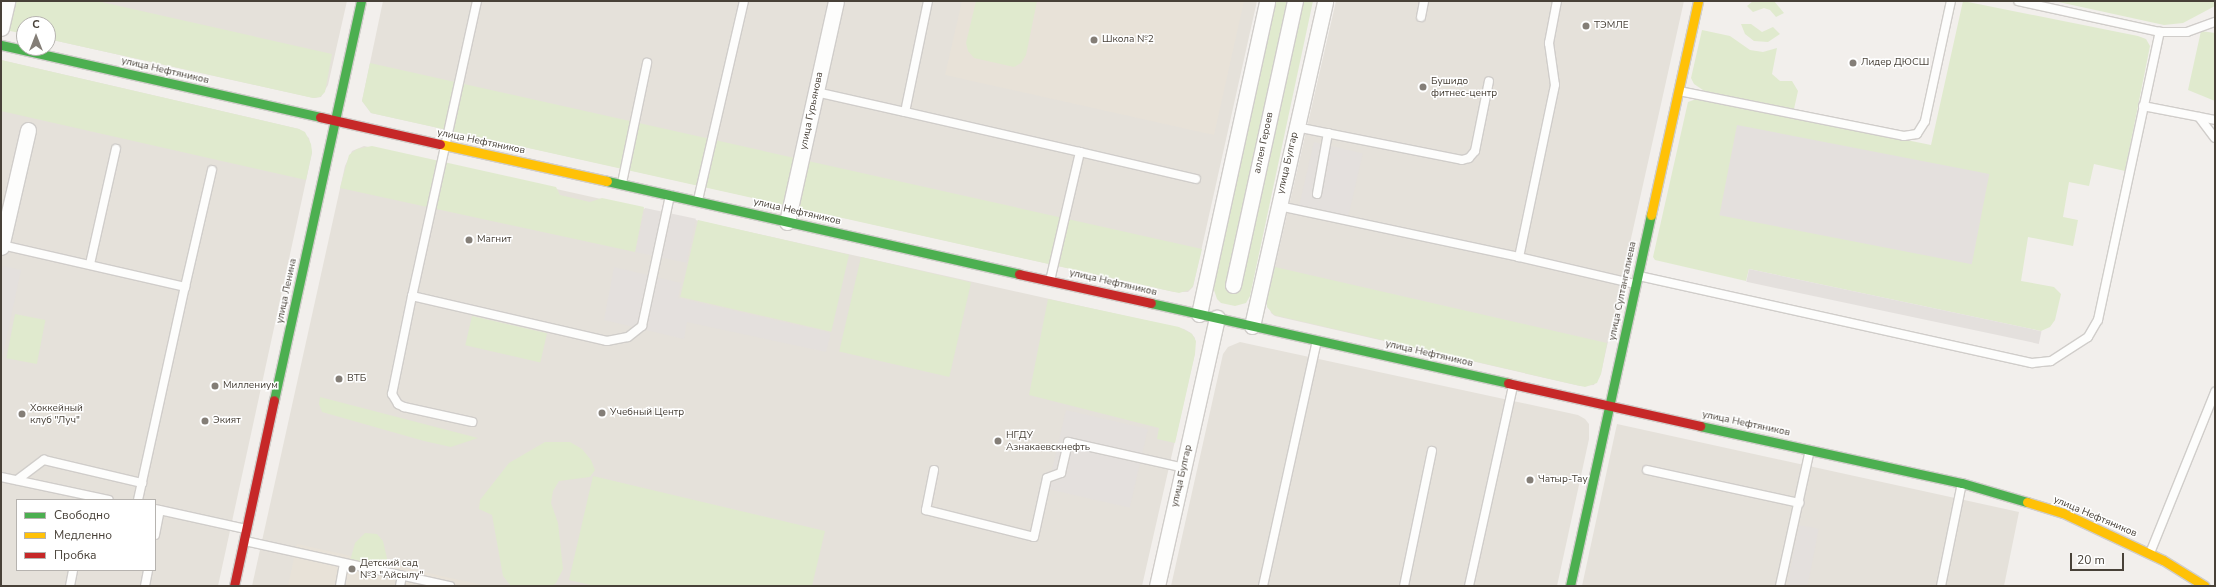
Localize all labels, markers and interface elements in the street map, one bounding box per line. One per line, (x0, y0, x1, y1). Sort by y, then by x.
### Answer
north arrow (16, 16, 56, 56)
text: С (32, 17, 40, 32)
place label: ТЭМЛЕ (1594, 20, 1629, 32)
marker: ТЭМЛЕ (1581, 21, 1591, 31)
place label: Школа №2 (1102, 34, 1154, 46)
marker: Школа №2 (1089, 35, 1099, 45)
street label: улица Нефтяников (120, 55, 210, 87)
place label: Лидер ДЮСШ (1861, 57, 1929, 69)
marker: Лидер ДЮСШ (1848, 58, 1858, 68)
street label: улица Гурьянова (798, 71, 826, 151)
place label: Бушидо фитнес-центр (1431, 75, 1497, 98)
marker: Бушидо фитнес-центр (1418, 82, 1428, 92)
street label: аллея Героев (1252, 111, 1276, 175)
street label: улица Нефтяников (436, 127, 526, 157)
street label: улица Булгар (1275, 131, 1301, 195)
street label: улица Нефтяников (752, 196, 842, 228)
place label: Магнит (477, 234, 511, 246)
marker: Магнит (464, 235, 474, 245)
street label: улица Султангалиева (1607, 240, 1639, 342)
street label: улица Ленина (274, 257, 300, 325)
street label: улица Нефтяников (1068, 267, 1158, 299)
street label: улица Нефтяников (1384, 338, 1474, 370)
place label: ВТБ (347, 373, 366, 385)
marker: ВТБ (334, 374, 344, 384)
place label: Миллениум (223, 380, 278, 392)
marker: Миллениум (210, 381, 220, 391)
place label: Хоккейный клуб "Луч" (30, 402, 83, 426)
place label: Учебный Центр (610, 407, 684, 419)
marker: Учебный Центр (597, 408, 607, 418)
marker: Хоккейный клуб "Луч" (17, 409, 27, 419)
street label: улица Нефтяников (1701, 409, 1791, 439)
place label: Экият (213, 415, 241, 427)
marker: Экият (200, 416, 210, 426)
place label: НГДУ Азнакаевскнефть (1006, 429, 1090, 452)
marker: НГДУ Азнакаевскнефть (993, 436, 1003, 446)
street label: улица Булгар (1169, 444, 1195, 508)
place label: Чатыр-Тау (1538, 474, 1588, 486)
marker: Чатыр-Тау (1525, 475, 1535, 485)
street label: улица Нефтяников (2052, 494, 2138, 540)
legend (16, 499, 156, 571)
text: Свободно (54, 507, 110, 523)
text: Медленно (54, 527, 112, 543)
scale bar (2072, 545, 2126, 571)
text: Пробка (54, 547, 97, 563)
text: 20 m (2077, 552, 2105, 568)
place label: Детский сад №3 "Айсылу" (360, 557, 423, 580)
marker: Детский сад №3 "Айсылу" (347, 564, 357, 574)

